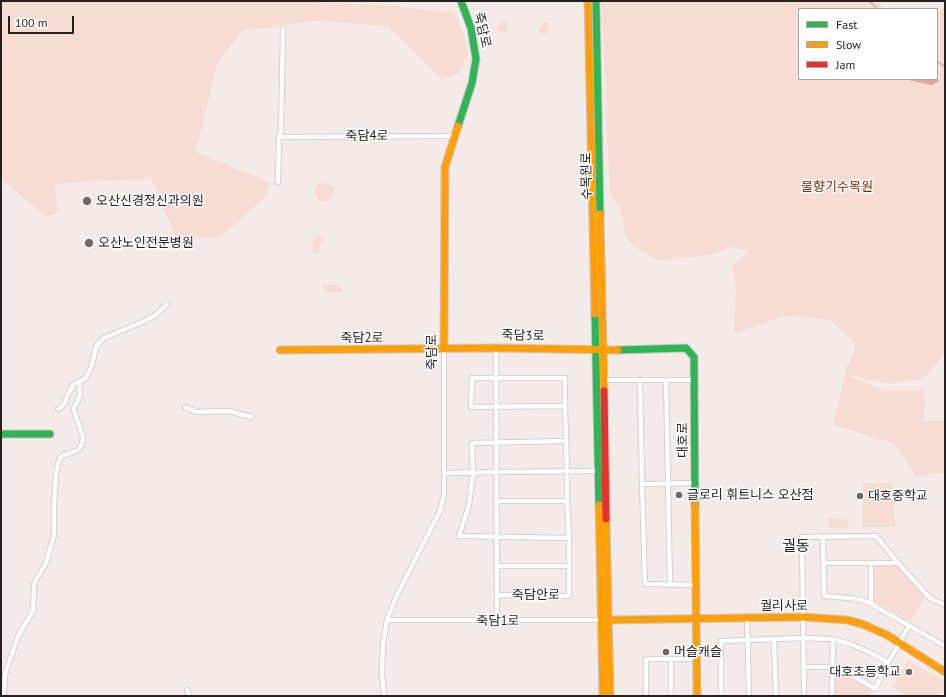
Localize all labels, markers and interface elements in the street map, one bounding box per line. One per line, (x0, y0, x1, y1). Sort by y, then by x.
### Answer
scale bar (10, 8, 76, 34)
legend (798, 8, 938, 80)
street label: 죽담로 (470, 11, 494, 49)
text: 100 m (15, 15, 48, 30)
text: Fast (836, 17, 857, 32)
text: Slow (836, 37, 861, 52)
text: Jam (836, 57, 855, 72)
street label: 죽담4로 (346, 128, 388, 144)
street label: 수목원로 (579, 152, 595, 200)
park label: 물향기수목원 (801, 179, 873, 195)
place label: 오산신경정신과의원 (96, 193, 204, 209)
marker: 오산신경정신과의원 (81, 195, 93, 207)
place label: 오산노인전문병원 (98, 235, 194, 251)
marker: 오산노인전문병원 (83, 237, 95, 249)
street label: 죽담3로 (501, 328, 545, 344)
street label: 죽담2로 (341, 330, 383, 346)
street label: 죽담로 (424, 334, 440, 370)
street label: 대호로 (675, 422, 691, 458)
place label: 글로리 휘트니스 오산점 (687, 487, 814, 503)
place label: 대호중학교 (868, 488, 928, 504)
marker: 글로리 휘트니스 오산점 (674, 490, 684, 500)
marker: 대호중학교 (855, 491, 865, 501)
district label: 궐동 (782, 538, 810, 556)
street label: 죽담안로 (512, 587, 560, 603)
street label: 궐리사로 (760, 598, 808, 614)
street label: 죽담1로 (477, 613, 519, 629)
place label: 머슬캐슬 (674, 644, 722, 660)
marker: 머슬캐슬 (661, 647, 671, 657)
place label: 대호초등학교 (829, 664, 901, 680)
marker: 대호초등학교 (904, 667, 914, 677)

